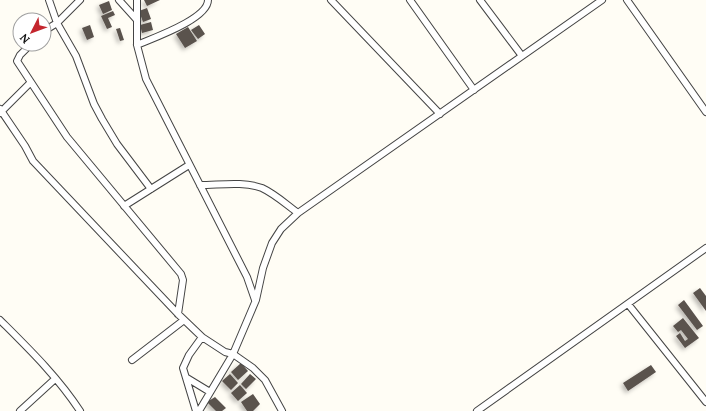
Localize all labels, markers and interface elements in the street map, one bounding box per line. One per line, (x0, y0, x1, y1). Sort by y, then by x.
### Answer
north arrow (12, 12, 52, 52)
text: N (16, 30, 33, 47)

